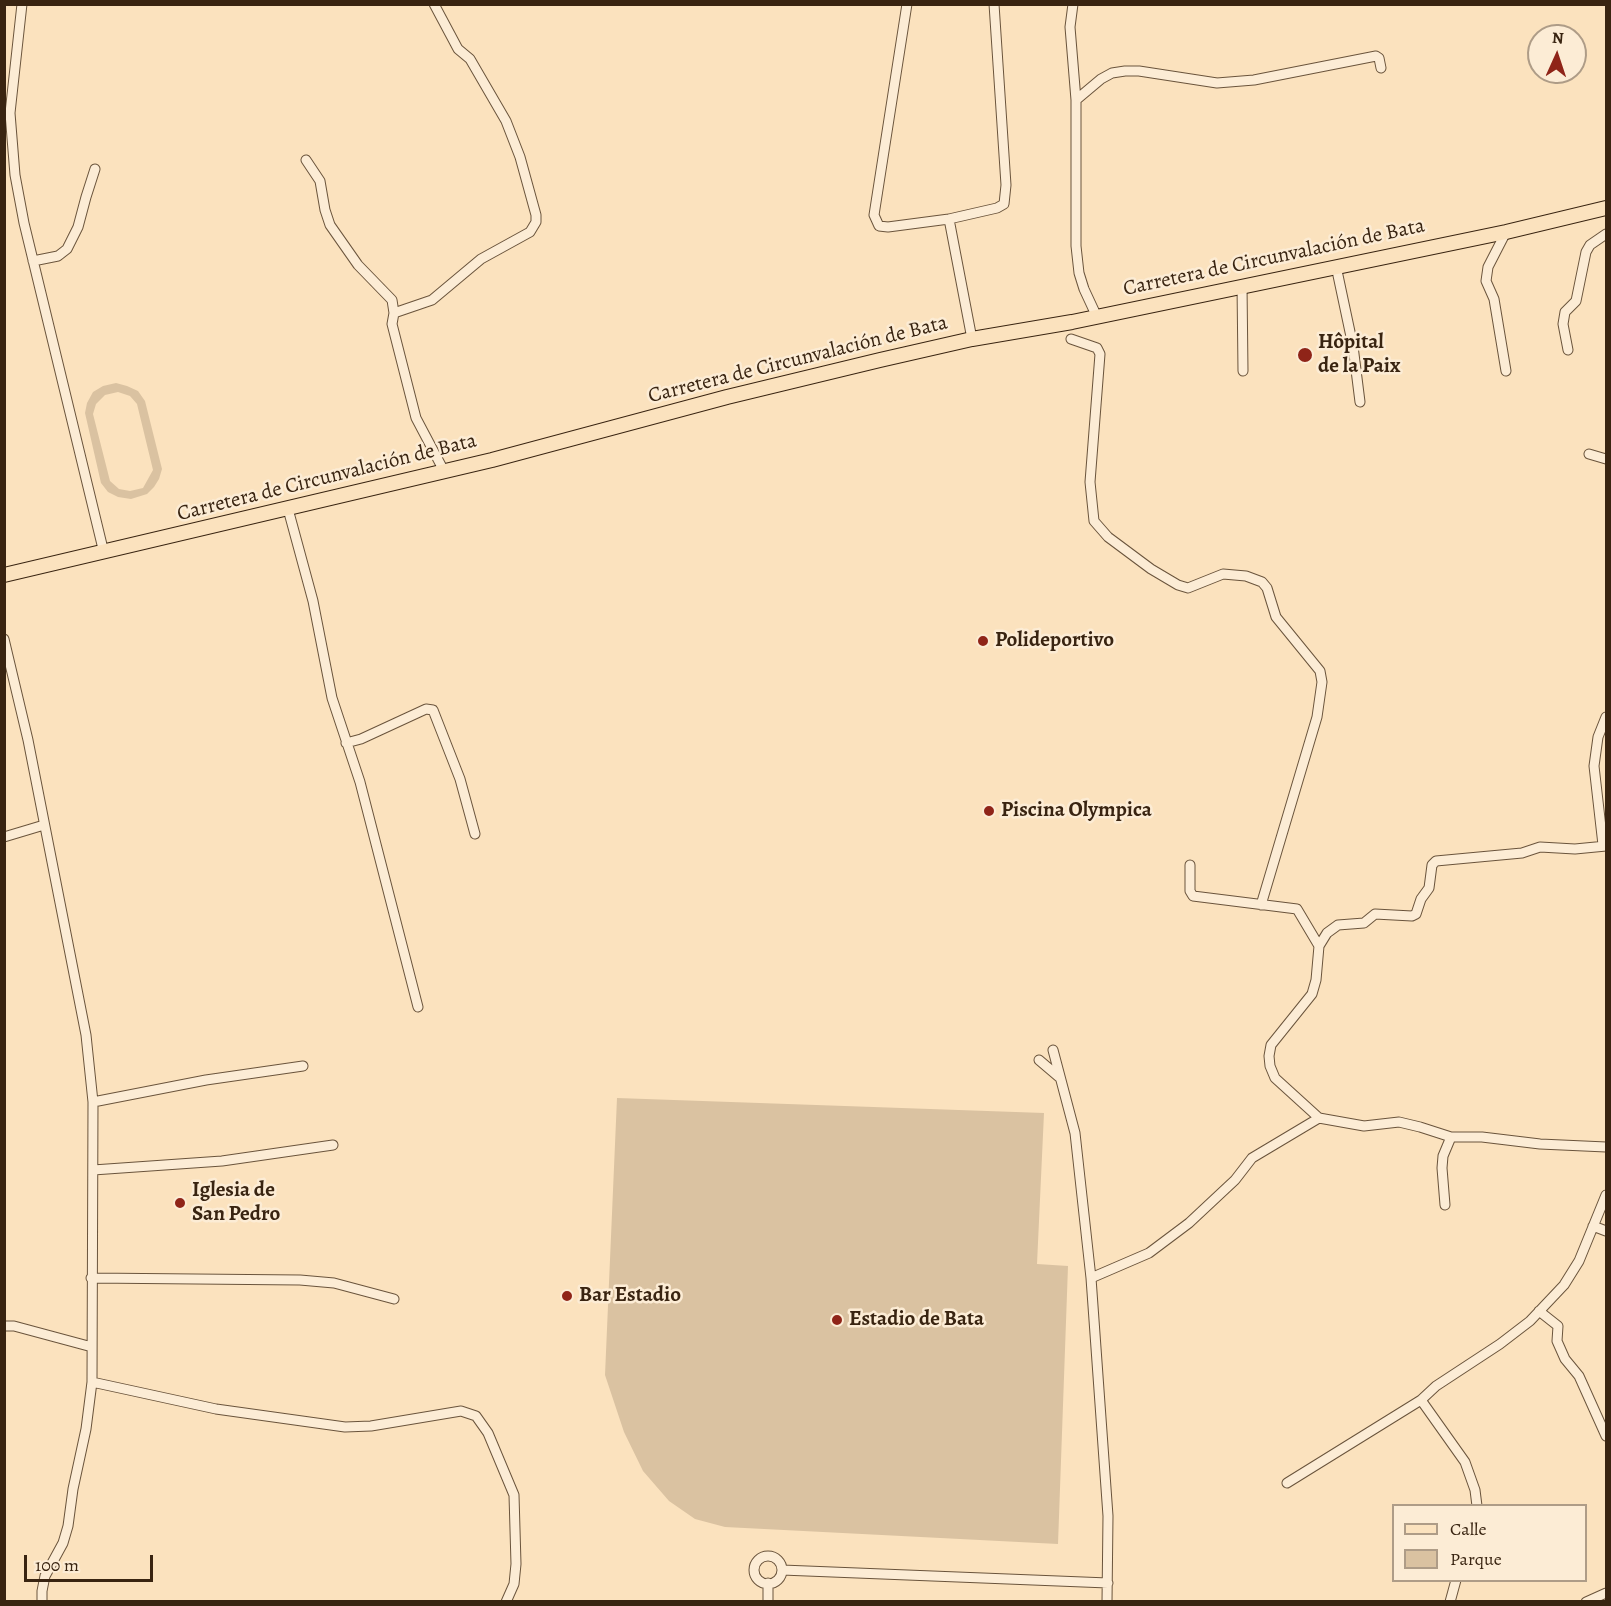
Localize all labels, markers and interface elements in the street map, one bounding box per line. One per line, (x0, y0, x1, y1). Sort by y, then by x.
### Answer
north arrow (1527, 24, 1587, 84)
text: N (1551, 27, 1564, 49)
street label: Carretera de Circunvalación de Bata (1121, 214, 1427, 302)
street label: Carretera de Circunvalación de Bata (646, 311, 950, 409)
place label: Hôpital de la Paix (1318, 330, 1400, 380)
marker: Hôpital de la Paix (1296, 346, 1314, 364)
street label: Carretera de Circunvalación de Bata (175, 429, 479, 527)
place label: Polideportivo (995, 628, 1114, 654)
marker: Polideportivo (976, 634, 990, 648)
place label: Piscina Olympica (1001, 798, 1152, 824)
marker: Piscina Olympica (982, 804, 996, 818)
place label: Iglesia de San Pedro (192, 1178, 280, 1228)
marker: Iglesia de San Pedro (173, 1196, 187, 1210)
place label: Bar Estadio (579, 1283, 681, 1309)
marker: Bar Estadio (560, 1289, 574, 1303)
place label: Estadio de Bata (849, 1307, 984, 1333)
marker: Estadio de Bata (830, 1313, 844, 1327)
legend (1392, 1504, 1587, 1582)
text: Calle (1450, 1517, 1487, 1541)
scale bar (27, 1543, 156, 1581)
text: Parque (1450, 1547, 1502, 1571)
text: 100 m (35, 1553, 79, 1577)

